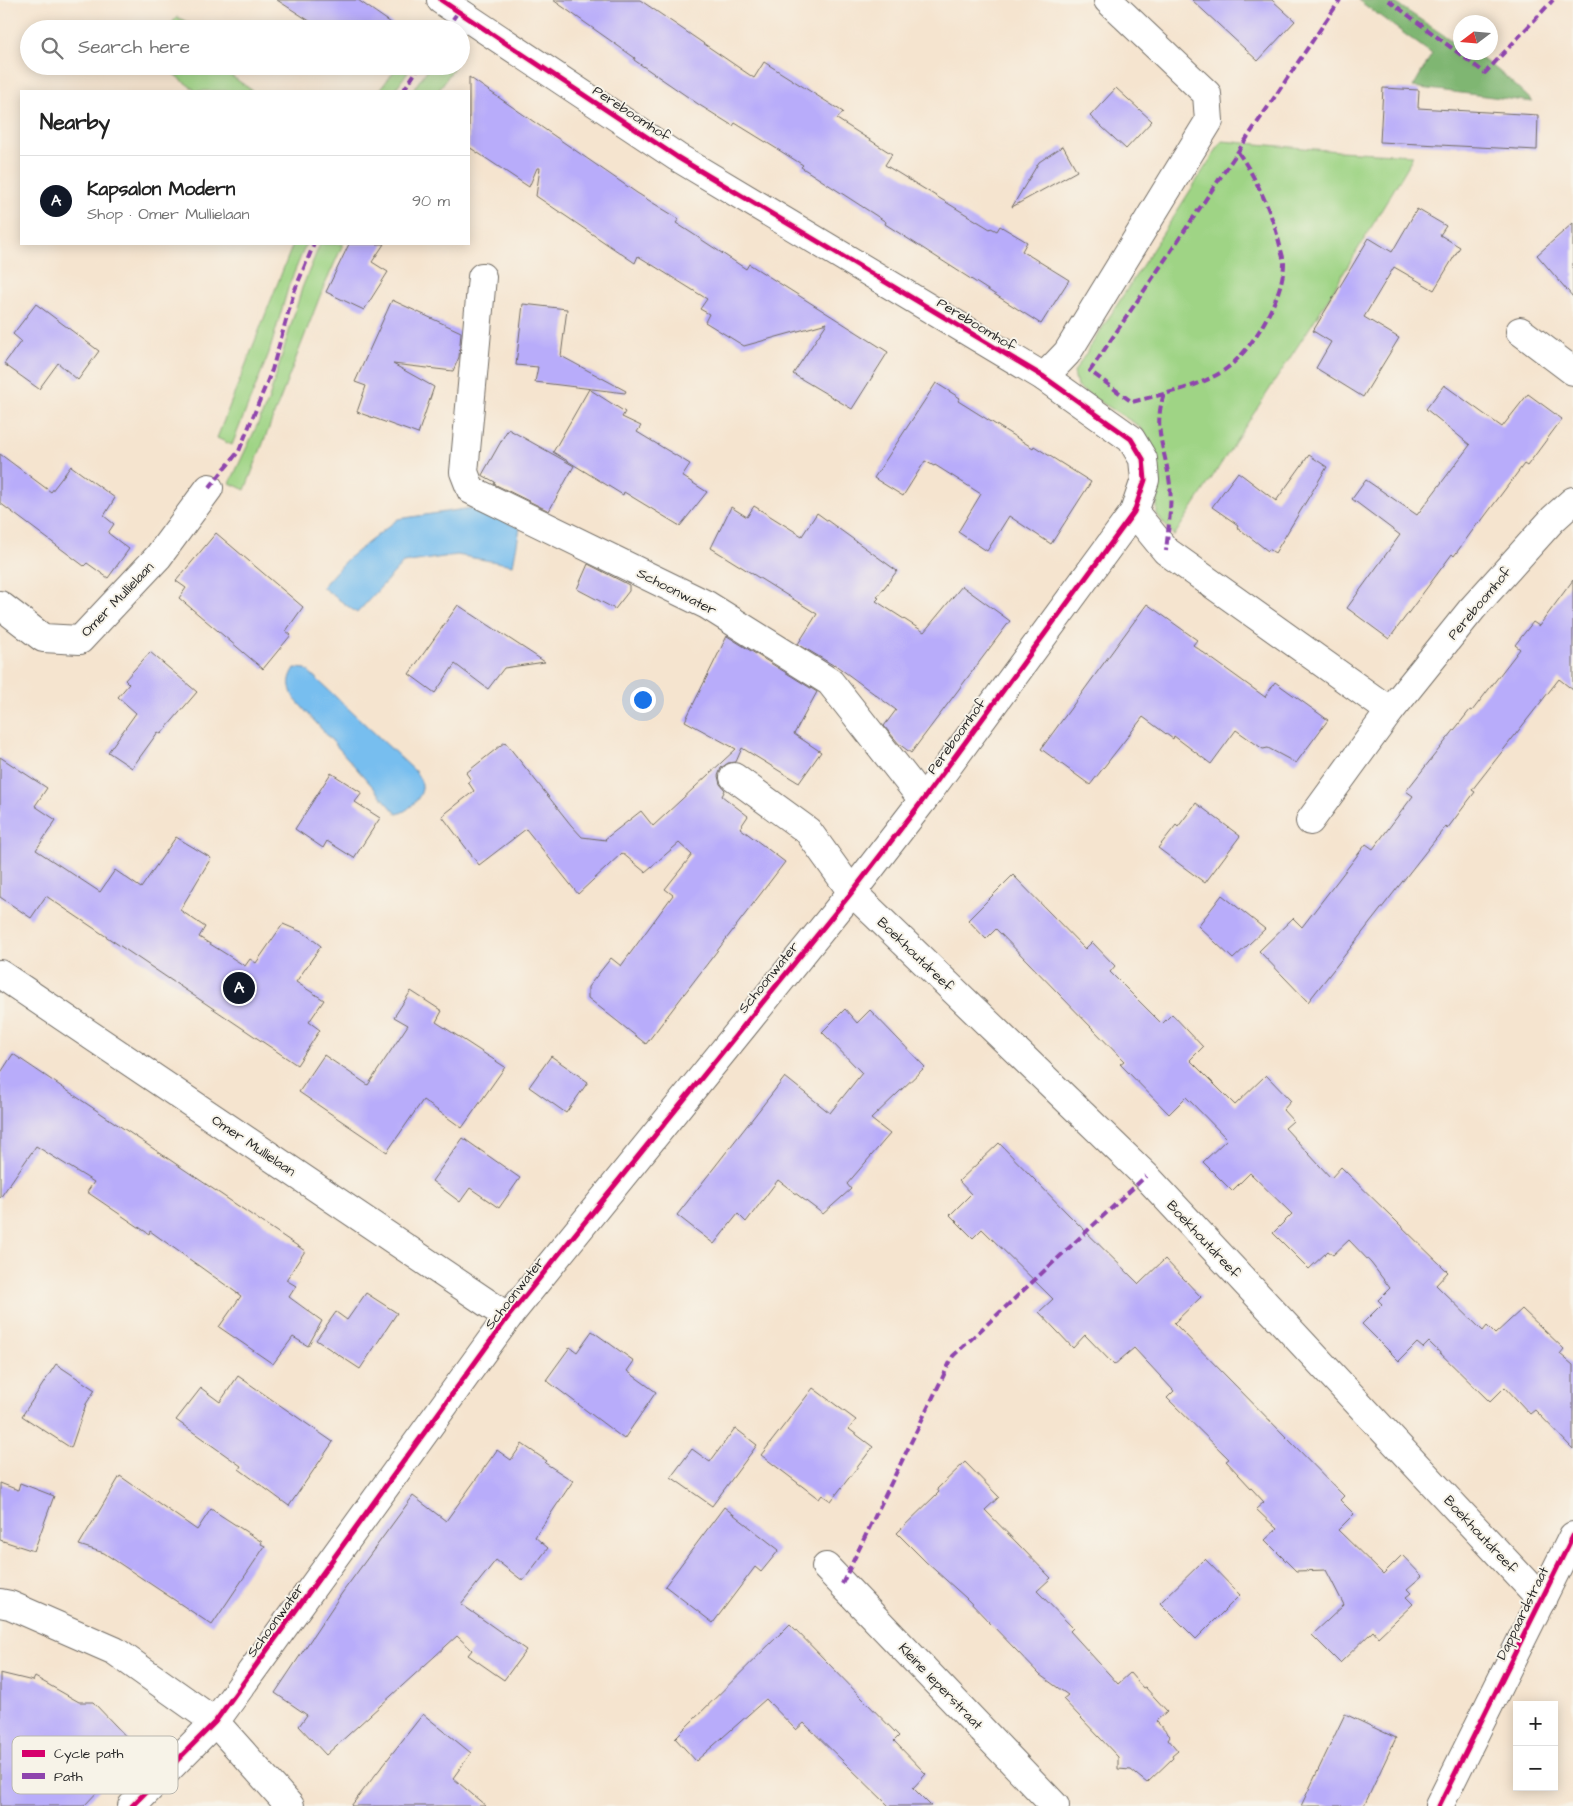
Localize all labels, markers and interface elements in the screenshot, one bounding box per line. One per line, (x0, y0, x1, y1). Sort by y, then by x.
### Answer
north arrow (1453, 15, 1498, 60)
search box (20, 20, 470, 75)
icon: search (38, 34, 66, 62)
text: Search here (78, 34, 190, 61)
street label: Pereboomhof (589, 81, 675, 147)
text: Nearby (40, 108, 110, 137)
text: Kapsalon Modern (87, 176, 235, 203)
text: A (51, 190, 61, 212)
text: 90 m (412, 190, 450, 212)
text: Shop · Omer Mullielaan (87, 203, 250, 225)
street label: Pereboomhof (933, 293, 1021, 357)
street label: Omer Mullielaan (77, 558, 159, 642)
street label: Pereboomhof (1443, 562, 1517, 644)
street label: Schoonwater (633, 563, 720, 621)
your location (630, 687, 656, 713)
street label: Pereboomhof (922, 694, 992, 779)
street label: Boekhoutdreef (872, 913, 959, 997)
street label: Schoonwater (734, 937, 804, 1018)
pin: A (223, 969, 255, 1007)
street label: Omer Mullielaan (207, 1110, 299, 1181)
street label: Boekhoutdreef (1162, 1196, 1245, 1284)
street label: Schoonwater (480, 1253, 550, 1334)
street label: Boekhoutdreef (1439, 1491, 1522, 1579)
street label: Dappaardstraat (1492, 1563, 1554, 1663)
street label: Schoonwater (242, 1579, 310, 1662)
street label: Kleine Ieperstraat (894, 1639, 987, 1735)
map controls (1513, 1701, 1558, 1791)
button: + (1513, 1701, 1558, 1746)
legend (12, 1736, 178, 1794)
text: Cycle path (54, 1744, 123, 1764)
button: − (1513, 1746, 1558, 1791)
text: Path (54, 1767, 83, 1787)

